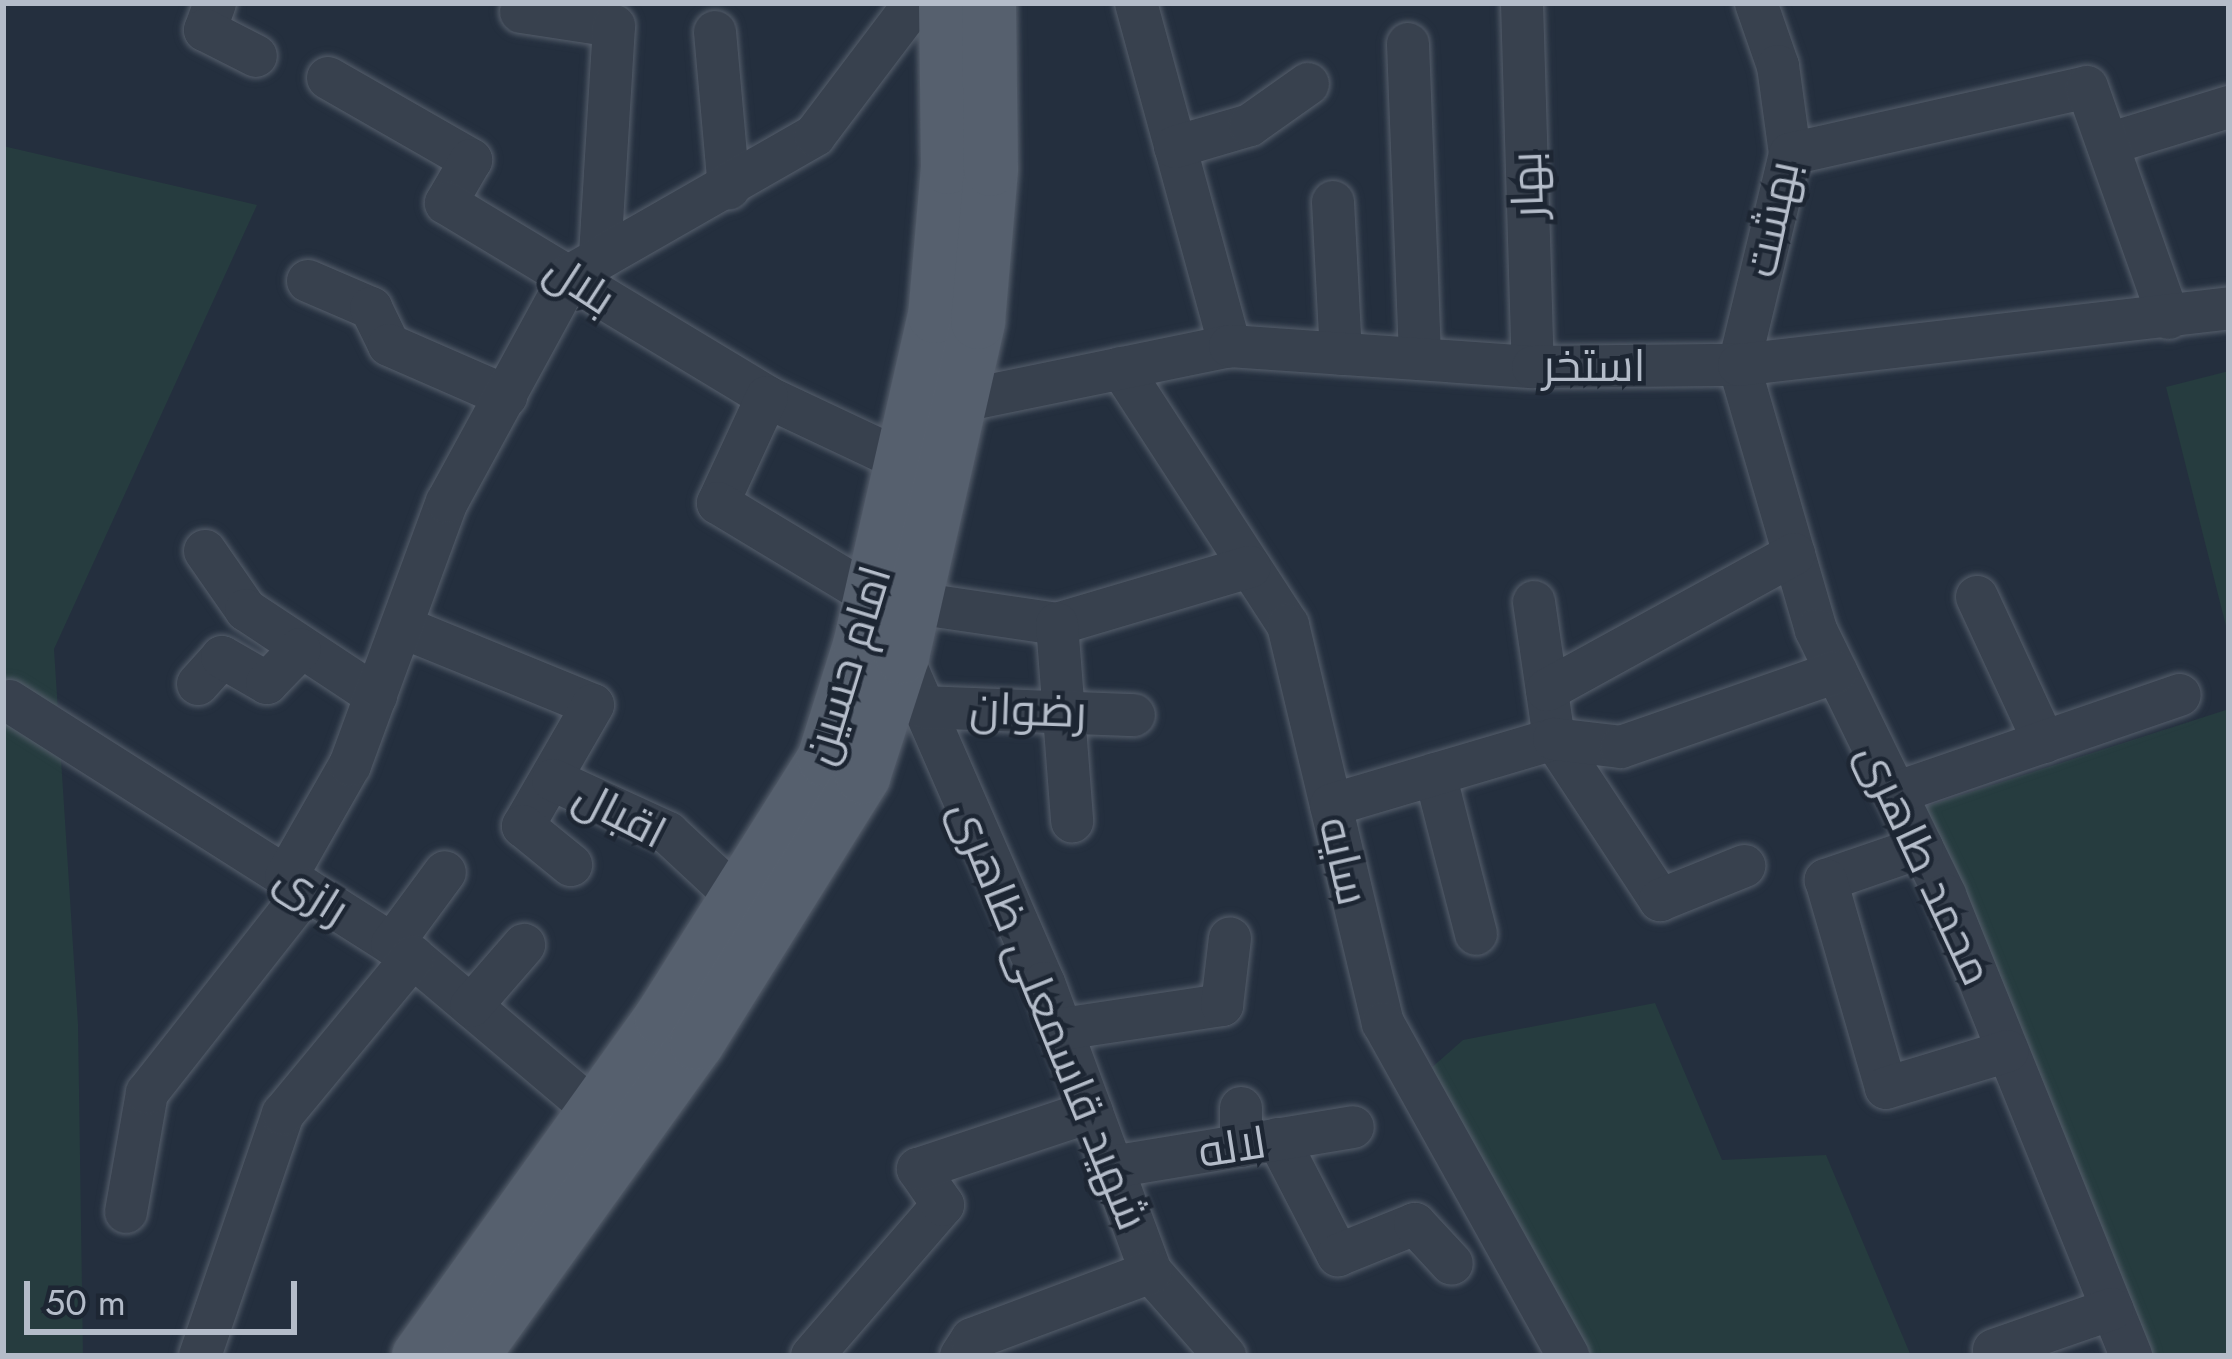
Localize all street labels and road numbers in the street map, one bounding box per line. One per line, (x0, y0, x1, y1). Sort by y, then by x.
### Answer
street label: بهار (1499, 151, 1555, 219)
street label: بهشت (1733, 156, 1811, 282)
street label: بلال (535, 242, 625, 326)
street label: استخر (1542, 339, 1646, 393)
street label: امام حسین (791, 559, 903, 771)
street label: رضوان (969, 681, 1087, 739)
street label: محمد طاهری (1846, 735, 2004, 993)
street label: اقبال (565, 768, 675, 860)
street label: شهید قاسمعلی ظاهری (938, 793, 1160, 1237)
street label: سایه (1308, 812, 1380, 910)
street label: رازی (265, 850, 359, 936)
street label: لاله (1195, 1115, 1269, 1179)

